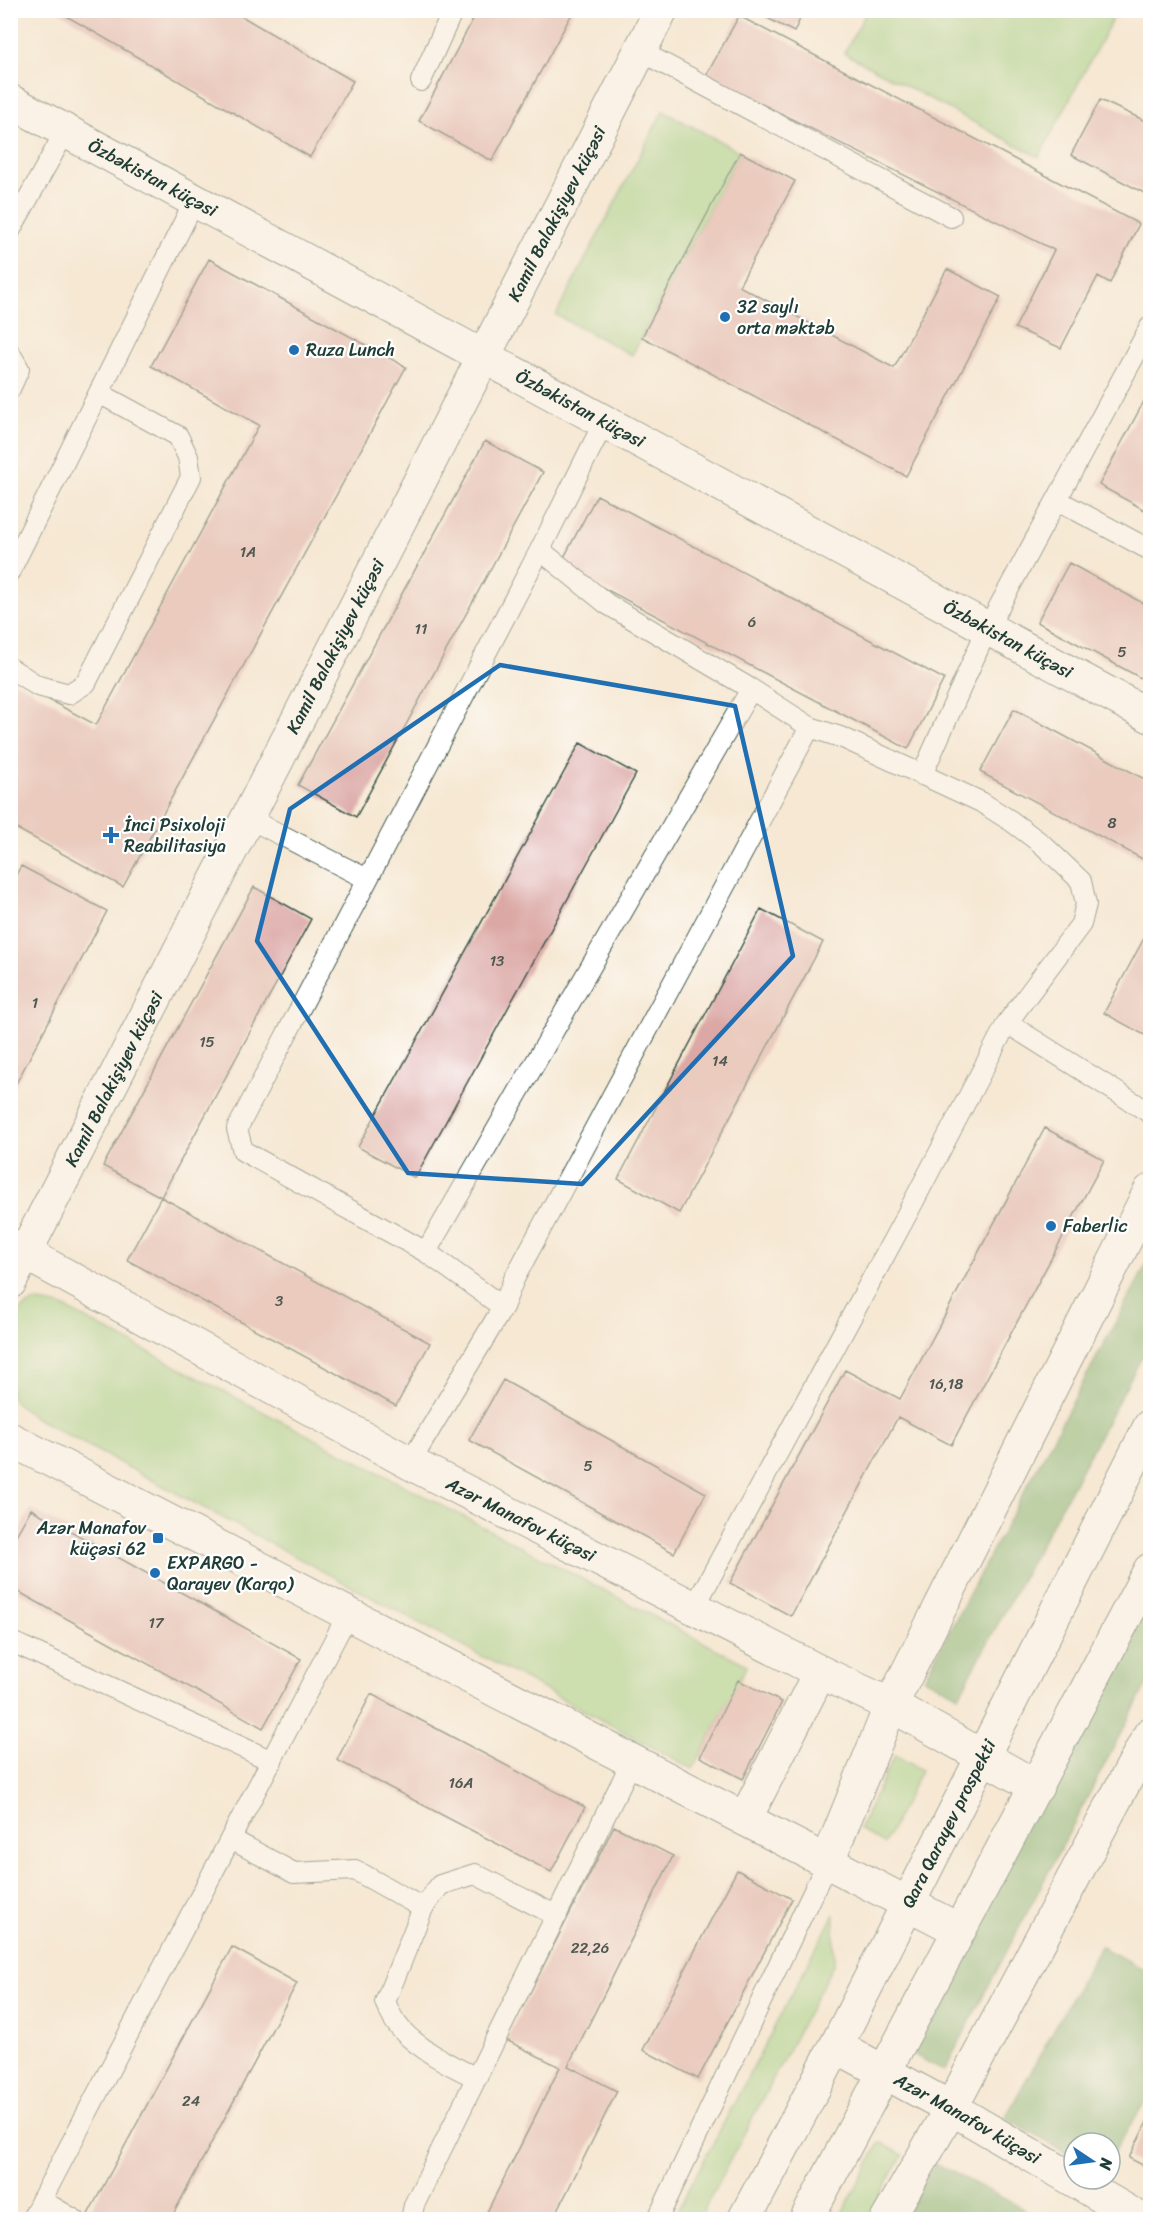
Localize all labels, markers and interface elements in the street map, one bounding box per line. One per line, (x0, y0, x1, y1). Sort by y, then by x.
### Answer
street label: Kamil Balakişiyev küçəsi (498, 119, 616, 307)
street label: Özbəkistan küçəsi (82, 130, 224, 227)
place label: 32 saylı orta məktəb (737, 291, 835, 344)
marker: 32 saylı orta məktəb (718, 310, 732, 324)
place label: Ruza Lunch (306, 334, 395, 366)
marker: Ruza Lunch (287, 343, 301, 357)
street label: Özbəkistan küçəsi (510, 361, 652, 457)
house number: 1A (240, 539, 256, 565)
street label: Kamil Balakişiyev küçəsi (277, 552, 394, 740)
street label: Özbəkistan küçəsi (937, 591, 1080, 688)
house number: 6 (748, 609, 756, 635)
house number: 11 (415, 616, 427, 642)
house number: 5 (1117, 639, 1127, 665)
place label: İnci Psixoloji Reabilitasiya (123, 809, 226, 862)
house number: 8 (1107, 810, 1117, 836)
marker: İnci Psixoloji Reabilitasiya (102, 826, 120, 844)
house number: 13 (490, 948, 504, 974)
street label: Kamil Balakişiyev küçəsi (56, 985, 173, 1172)
house number: 1 (32, 990, 38, 1016)
house number: 15 (199, 1029, 215, 1055)
house number: 14 (712, 1048, 728, 1074)
place label: Faberlic (1063, 1210, 1127, 1242)
marker: Faberlic (1044, 1219, 1058, 1233)
house number: 3 (275, 1288, 283, 1314)
house number: 16,18 (929, 1371, 963, 1397)
house number: 5 (583, 1453, 593, 1479)
street label: Azər Manafov küçəsi (439, 1467, 602, 1572)
place label: Azər Manafov küçəsi 62 (36, 1512, 148, 1565)
marker: Azər Manafov küçəsi 62 (151, 1531, 165, 1545)
place label: EXPARGO - Qarayev (Karqo) (167, 1547, 295, 1600)
marker: EXPARGO - Qarayev (Karqo) (148, 1566, 162, 1580)
house number: 17 (148, 1610, 165, 1636)
street label: Qara Qarayev prospekti (892, 1733, 1005, 1914)
house number: 16A (449, 1770, 473, 1796)
house number: 22,26 (571, 1935, 609, 1961)
street label: Azər Manafov küçəsi (887, 2064, 1048, 2174)
house number: 24 (182, 2088, 200, 2114)
north arrow (1062, 2131, 1122, 2191)
text: N (1091, 2155, 1122, 2174)

